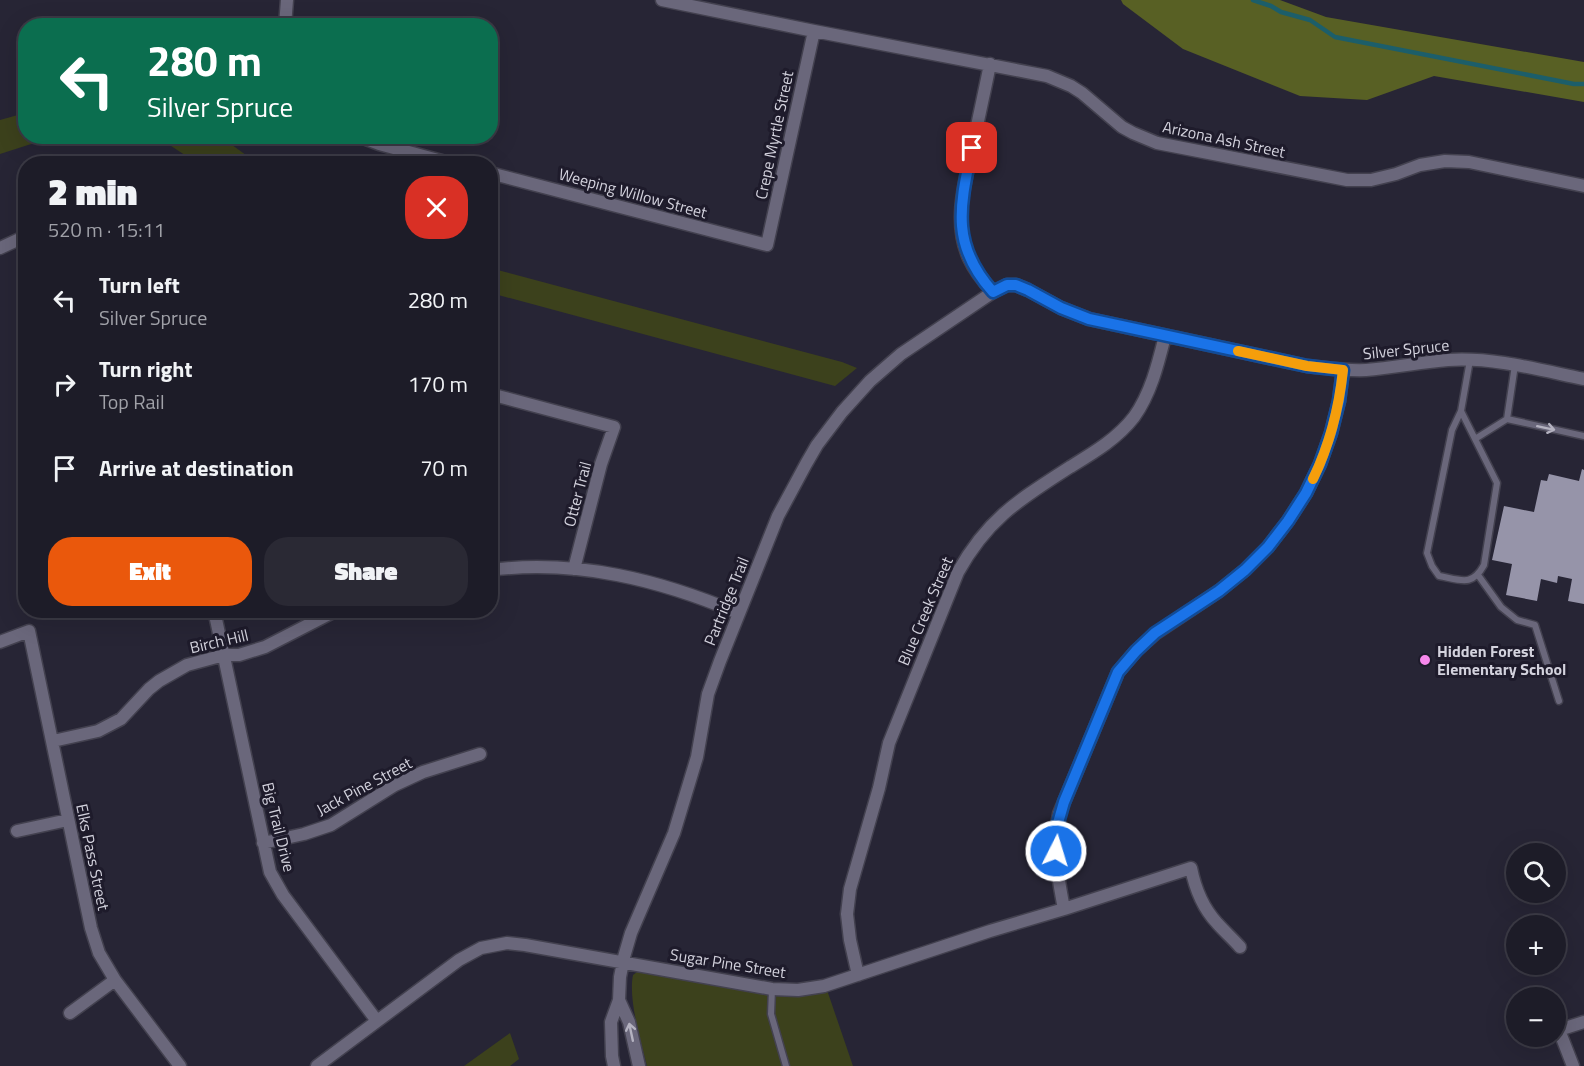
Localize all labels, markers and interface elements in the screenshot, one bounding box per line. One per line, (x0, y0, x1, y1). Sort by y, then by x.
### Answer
text: 280 m (147, 28, 262, 92)
icon: left (48, 42, 126, 120)
street label: Crepe Myrtle Street (749, 68, 799, 202)
text: Silver Spruce (147, 86, 293, 127)
street label: Arizona Ash Street (1161, 114, 1288, 164)
pin (946, 122, 997, 173)
icon: arrive (955, 131, 988, 164)
street label: Weeping Willow Street (556, 162, 710, 224)
text: 2 min (48, 164, 137, 219)
button: close (405, 176, 468, 239)
text: 520 m · 15:11 (48, 214, 165, 245)
text: Turn left (99, 268, 180, 302)
text: 280 m (408, 283, 468, 317)
icon: left (48, 284, 81, 317)
text: Silver Spruce (99, 302, 207, 333)
street label: Silver Spruce (1362, 333, 1450, 365)
text: Turn right (99, 352, 193, 386)
text: 170 m (408, 367, 468, 401)
icon: right (48, 368, 81, 401)
text: Top Rail (99, 386, 165, 417)
one-way arrow (1536, 422, 1555, 434)
text: Arrive at destination (99, 451, 294, 485)
text: 70 m (420, 451, 468, 485)
icon: arrive (48, 452, 81, 485)
street label: Otter Trail (557, 459, 597, 529)
button: Exit (48, 537, 252, 606)
button: Share (264, 537, 468, 606)
street label: Blue Creek Street (891, 552, 959, 669)
street label: Partridge Trail (697, 553, 755, 649)
street label: Birch Hill (187, 623, 251, 659)
place label: Hidden Forest Elementary School (1437, 639, 1566, 681)
marker: Hidden Forest Elementary School (1418, 653, 1432, 667)
street label: Jack Pine Street (312, 751, 416, 821)
street label: Big Trail Drive (256, 780, 302, 874)
street label: Elks Pass Street (70, 802, 116, 913)
position arrow (1024, 819, 1088, 883)
map controls (1506, 843, 1566, 1047)
button: search (1506, 843, 1566, 903)
button: + (1506, 915, 1566, 975)
street label: Sugar Pine Street (668, 942, 788, 984)
button: − (1506, 987, 1566, 1047)
one-way arrow (625, 1023, 636, 1043)

